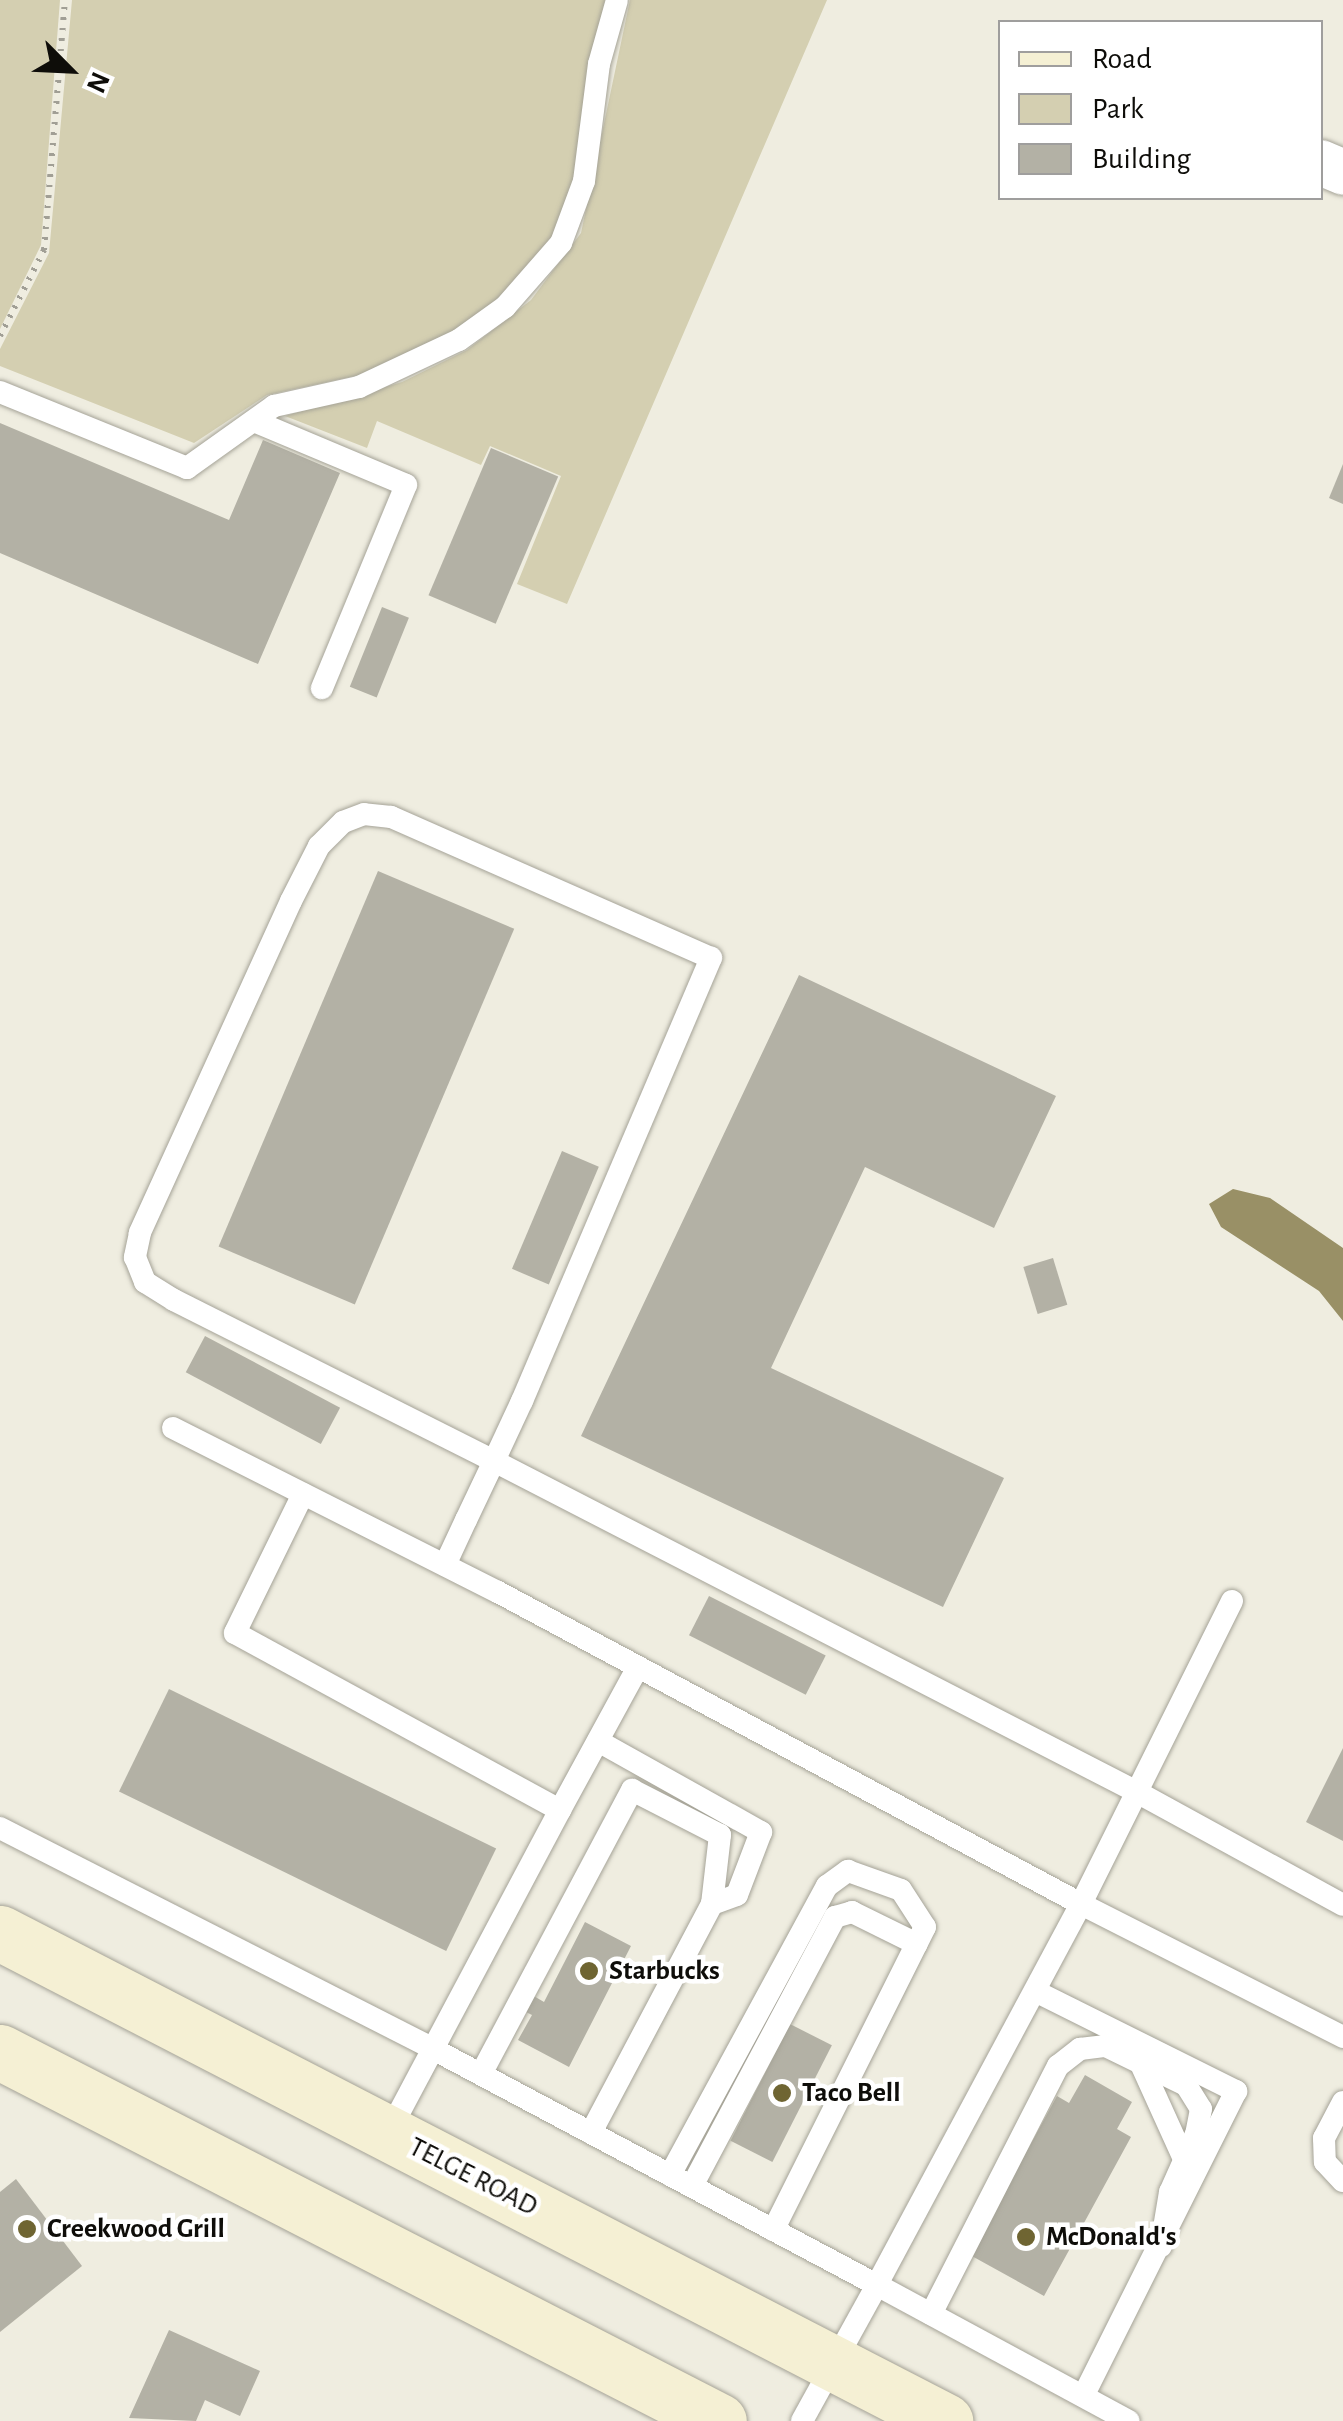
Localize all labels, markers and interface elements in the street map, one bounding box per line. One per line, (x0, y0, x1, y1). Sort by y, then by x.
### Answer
north arrow (20, 20, 120, 120)
legend (998, 20, 1323, 200)
text: Road (1092, 44, 1152, 74)
text: N (81, 68, 114, 97)
text: Park (1092, 94, 1144, 124)
text: Building (1092, 144, 1191, 174)
place label: Starbucks (609, 1954, 720, 1988)
marker: Starbucks (578, 1960, 600, 1982)
place label: Taco Bell (802, 2076, 901, 2110)
marker: Taco Bell (771, 2082, 793, 2104)
street label: TELGE ROAD (403, 2130, 543, 2224)
place label: Creekwood Grill (47, 2212, 225, 2246)
marker: Creekwood Grill (16, 2218, 38, 2240)
place label: McDonald's (1046, 2220, 1176, 2254)
marker: McDonald's (1015, 2226, 1037, 2248)

